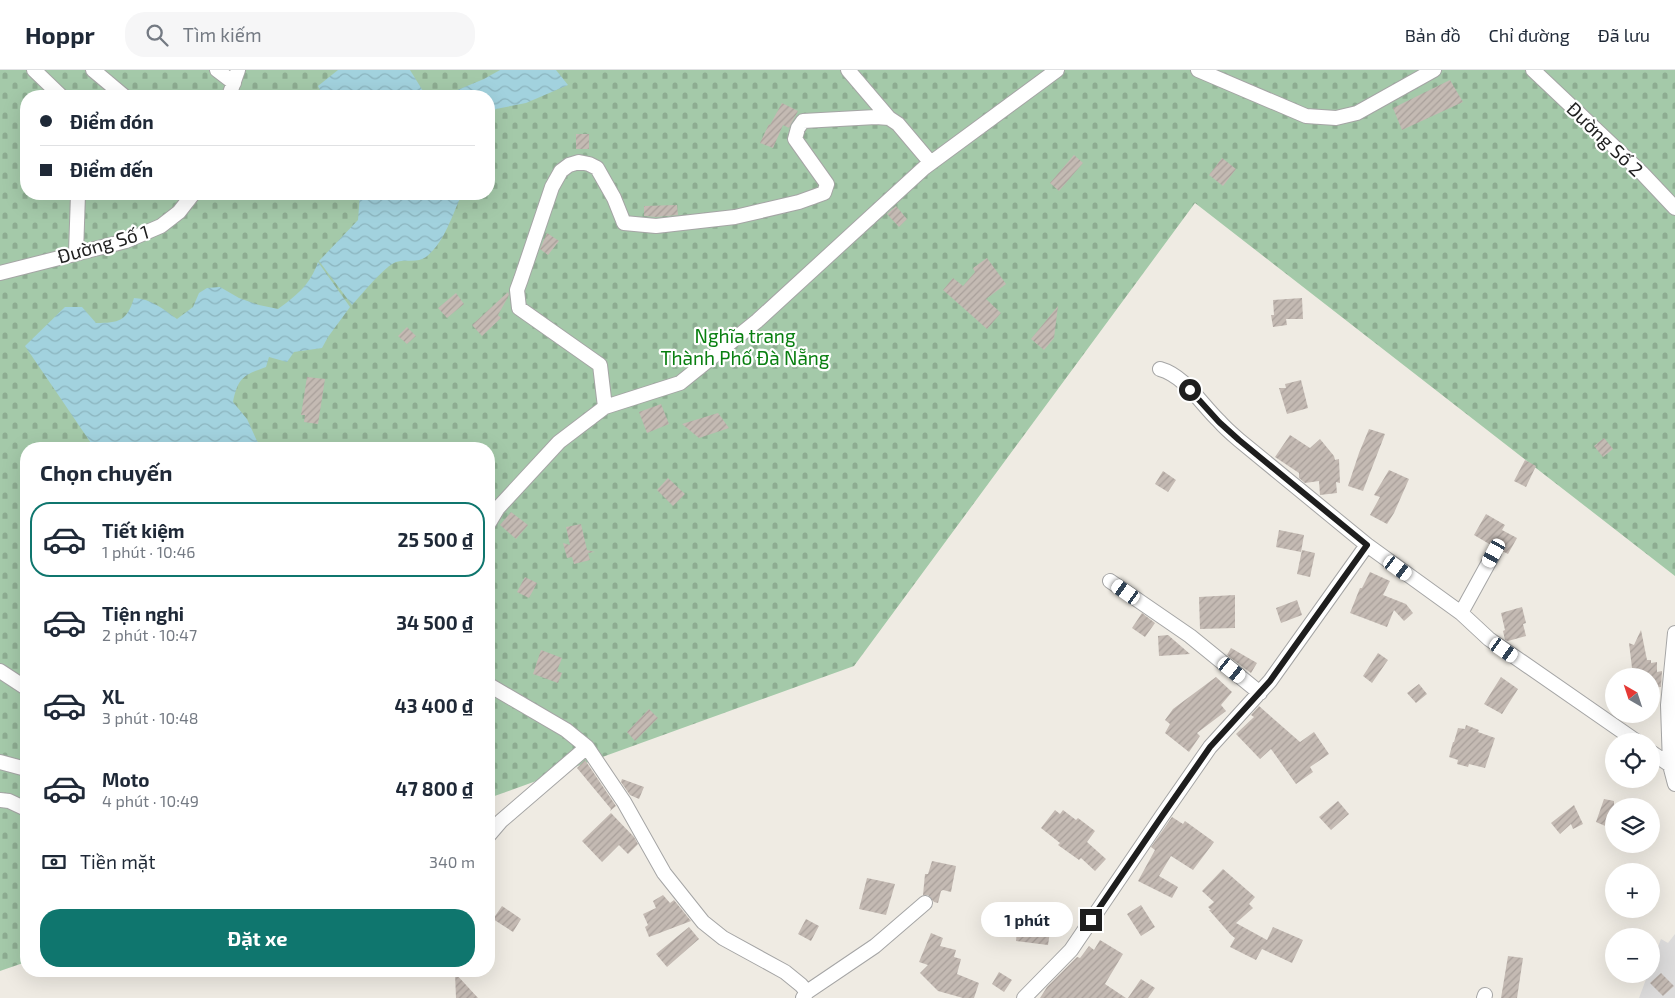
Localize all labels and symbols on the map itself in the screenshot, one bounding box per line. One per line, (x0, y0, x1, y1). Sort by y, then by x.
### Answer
street label: Đường Số 2 (1562, 97, 1648, 181)
street label: Đường Số 1 (54, 219, 151, 268)
park label: Nghĩa trang Thành Phố Đà Nẵng (661, 324, 830, 369)
route start (1179, 379, 1201, 401)
car (1480, 536, 1507, 570)
car (1381, 553, 1414, 583)
car (1109, 577, 1142, 607)
car (1487, 635, 1520, 665)
car (1215, 655, 1248, 685)
north arrow (1605, 668, 1660, 722)
callout: 1 phút (981, 902, 1074, 938)
route end (1080, 909, 1102, 931)

